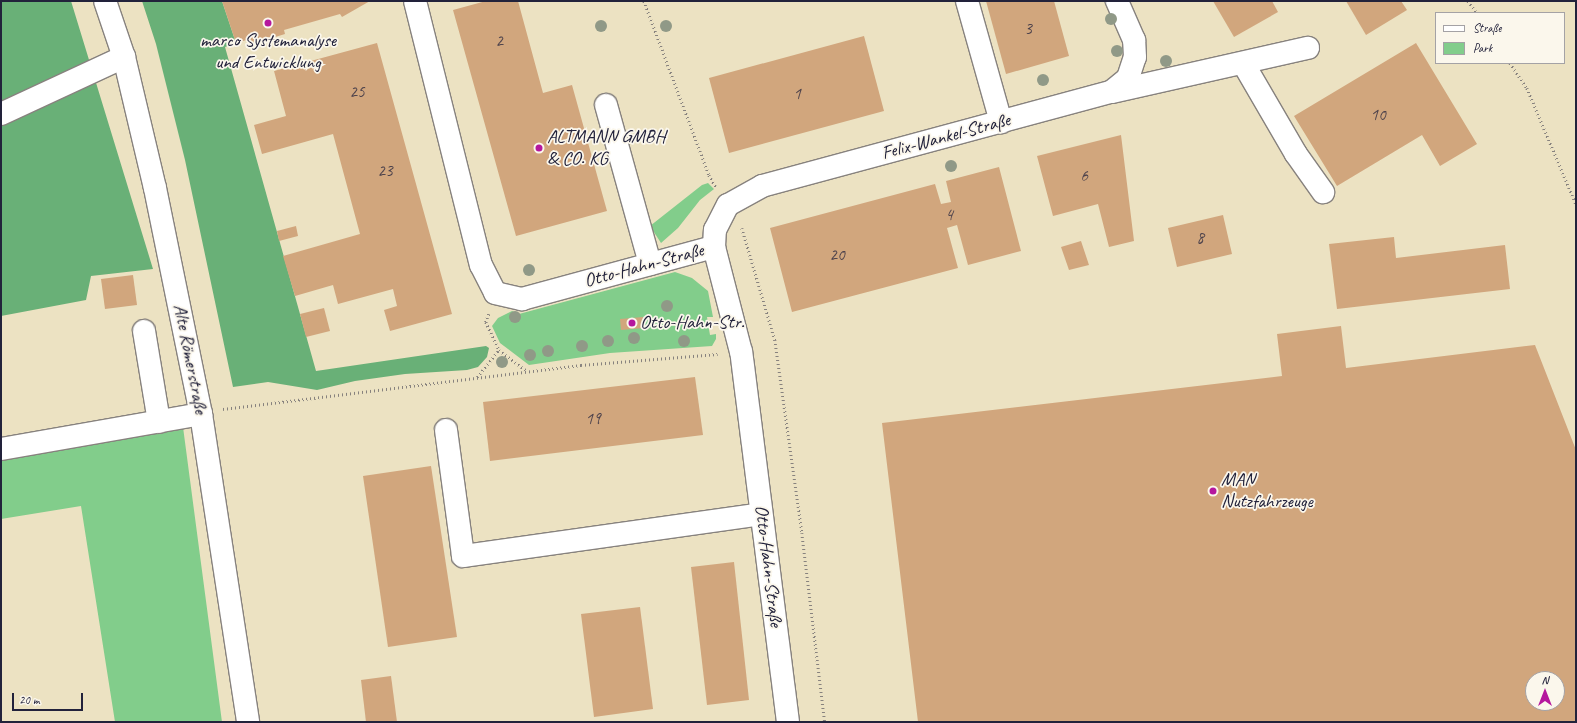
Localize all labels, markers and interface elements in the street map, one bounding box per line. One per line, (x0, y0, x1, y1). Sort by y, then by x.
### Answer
legend (1435, 12, 1565, 64)
marker: marco Systemanalyse und Entwicklung (263, 18, 273, 28)
house number: 3 (1024, 19, 1032, 39)
text: Straße (1473, 20, 1501, 36)
place label: marco Systemanalyse und Entwicklung (200, 30, 336, 74)
house number: 2 (495, 31, 503, 51)
text: Park (1473, 40, 1492, 56)
house number: 25 (349, 82, 365, 102)
house number: 1 (793, 84, 801, 104)
house number: 10 (1370, 105, 1386, 125)
street label: Felix-Wankel-Straße (879, 109, 1013, 165)
place label: ALTMANN GMBH & CO. KG (547, 126, 665, 170)
marker: ALTMANN GMBH & CO. KG (534, 143, 544, 153)
house number: 23 (377, 161, 393, 181)
house number: 6 (1080, 166, 1088, 186)
house number: 4 (945, 205, 953, 225)
house number: 8 (1196, 228, 1204, 248)
street label: Otto-Hahn-Straße (582, 239, 706, 293)
house number: 20 (829, 245, 845, 265)
street label: Alte Römerstraße (168, 302, 212, 416)
place label: Otto-Hahn-Str. (640, 312, 744, 334)
marker: Otto-Hahn-Str. (627, 318, 637, 328)
house number: 19 (585, 409, 601, 429)
place label: MAN Nutzfahrzeuge (1221, 469, 1313, 513)
marker: MAN Nutzfahrzeuge (1208, 486, 1218, 496)
street label: Otto-Hahn-Straße (749, 504, 787, 628)
north arrow (1525, 671, 1565, 711)
text: N (1542, 673, 1548, 687)
scale bar (14, 685, 85, 711)
text: 20 m (19, 692, 39, 708)

